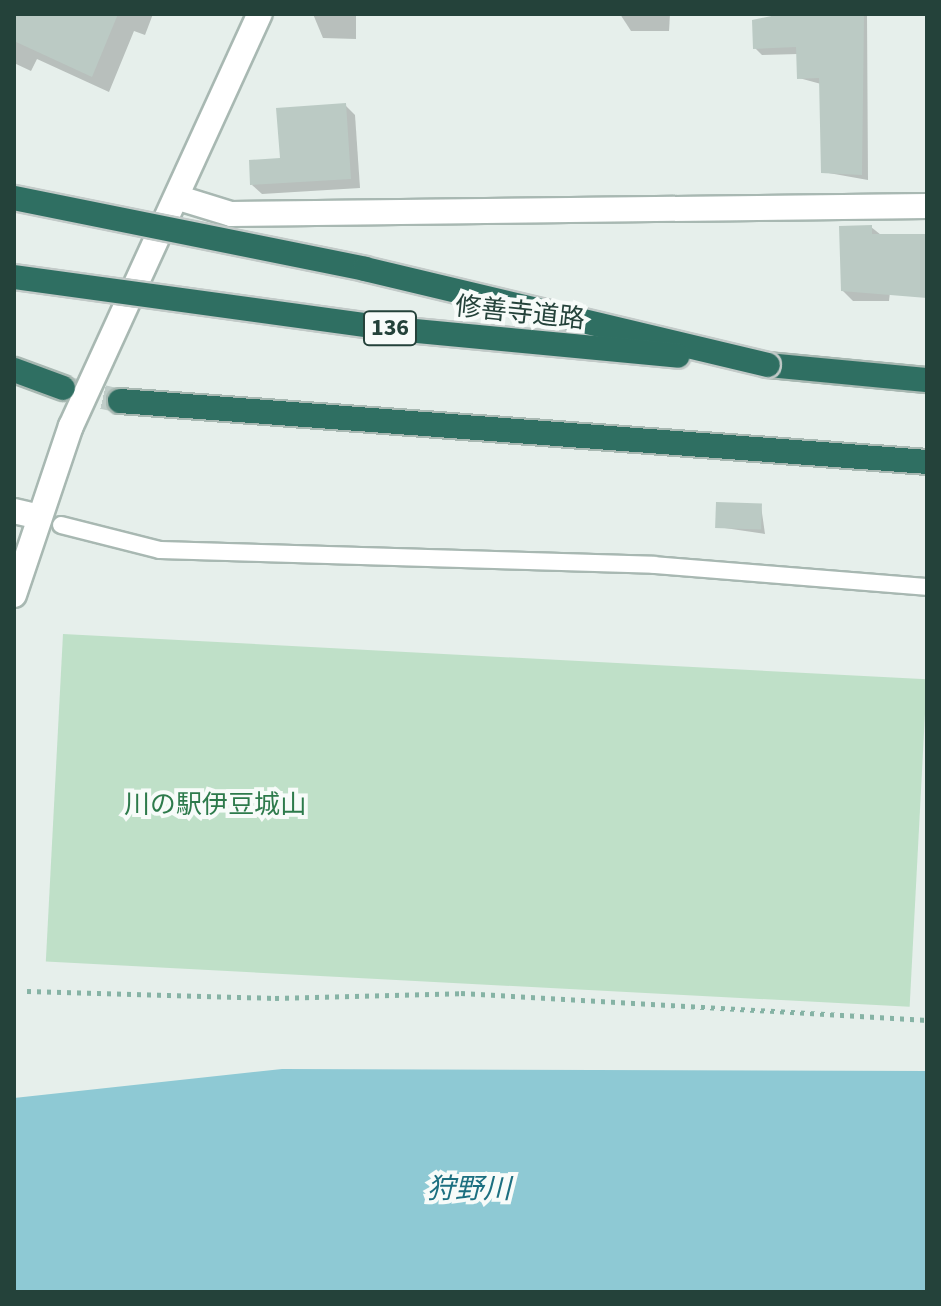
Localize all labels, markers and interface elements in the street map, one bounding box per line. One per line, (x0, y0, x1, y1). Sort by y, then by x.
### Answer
street label: 修善寺道路 (454, 291, 586, 335)
road number: 136 (362, 308, 418, 348)
park label: 川の駅伊豆城山 (124, 789, 306, 821)
water label: 狩野川 (427, 1172, 511, 1206)

